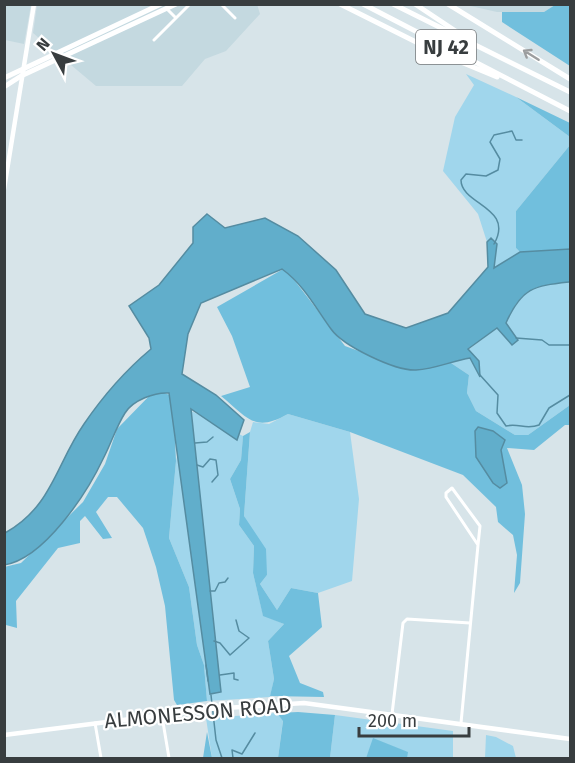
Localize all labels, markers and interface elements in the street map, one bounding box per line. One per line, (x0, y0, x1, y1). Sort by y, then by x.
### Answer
north arrow (24, 24, 84, 84)
road number: NJ 42 (416, 30, 476, 64)
text: N (32, 34, 54, 55)
one-way arrow (523, 49, 540, 62)
street label: ALMONESSON ROAD (103, 692, 293, 734)
scale bar (359, 700, 468, 738)
text: 200 m (368, 710, 417, 732)

